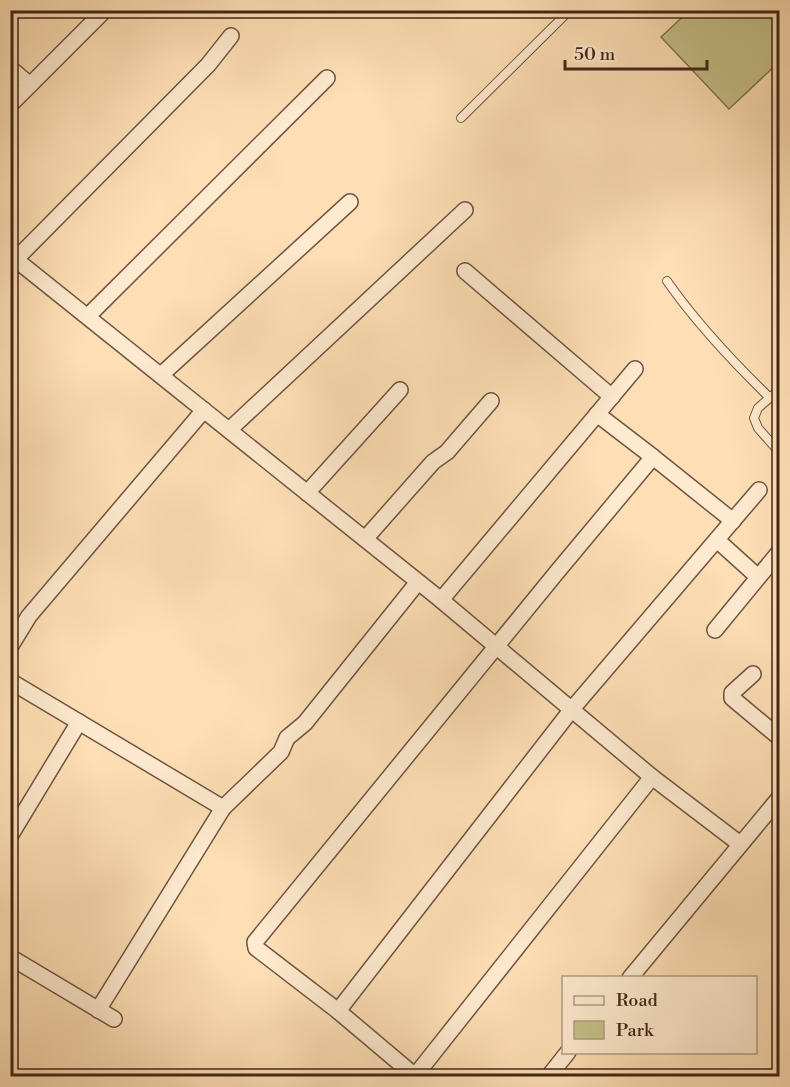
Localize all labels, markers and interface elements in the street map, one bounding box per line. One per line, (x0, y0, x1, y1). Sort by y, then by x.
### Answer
scale bar (565, 33, 708, 71)
text: 50 m (574, 43, 616, 66)
legend (562, 976, 757, 1054)
text: Road (616, 989, 659, 1012)
text: Park (616, 1019, 655, 1042)

